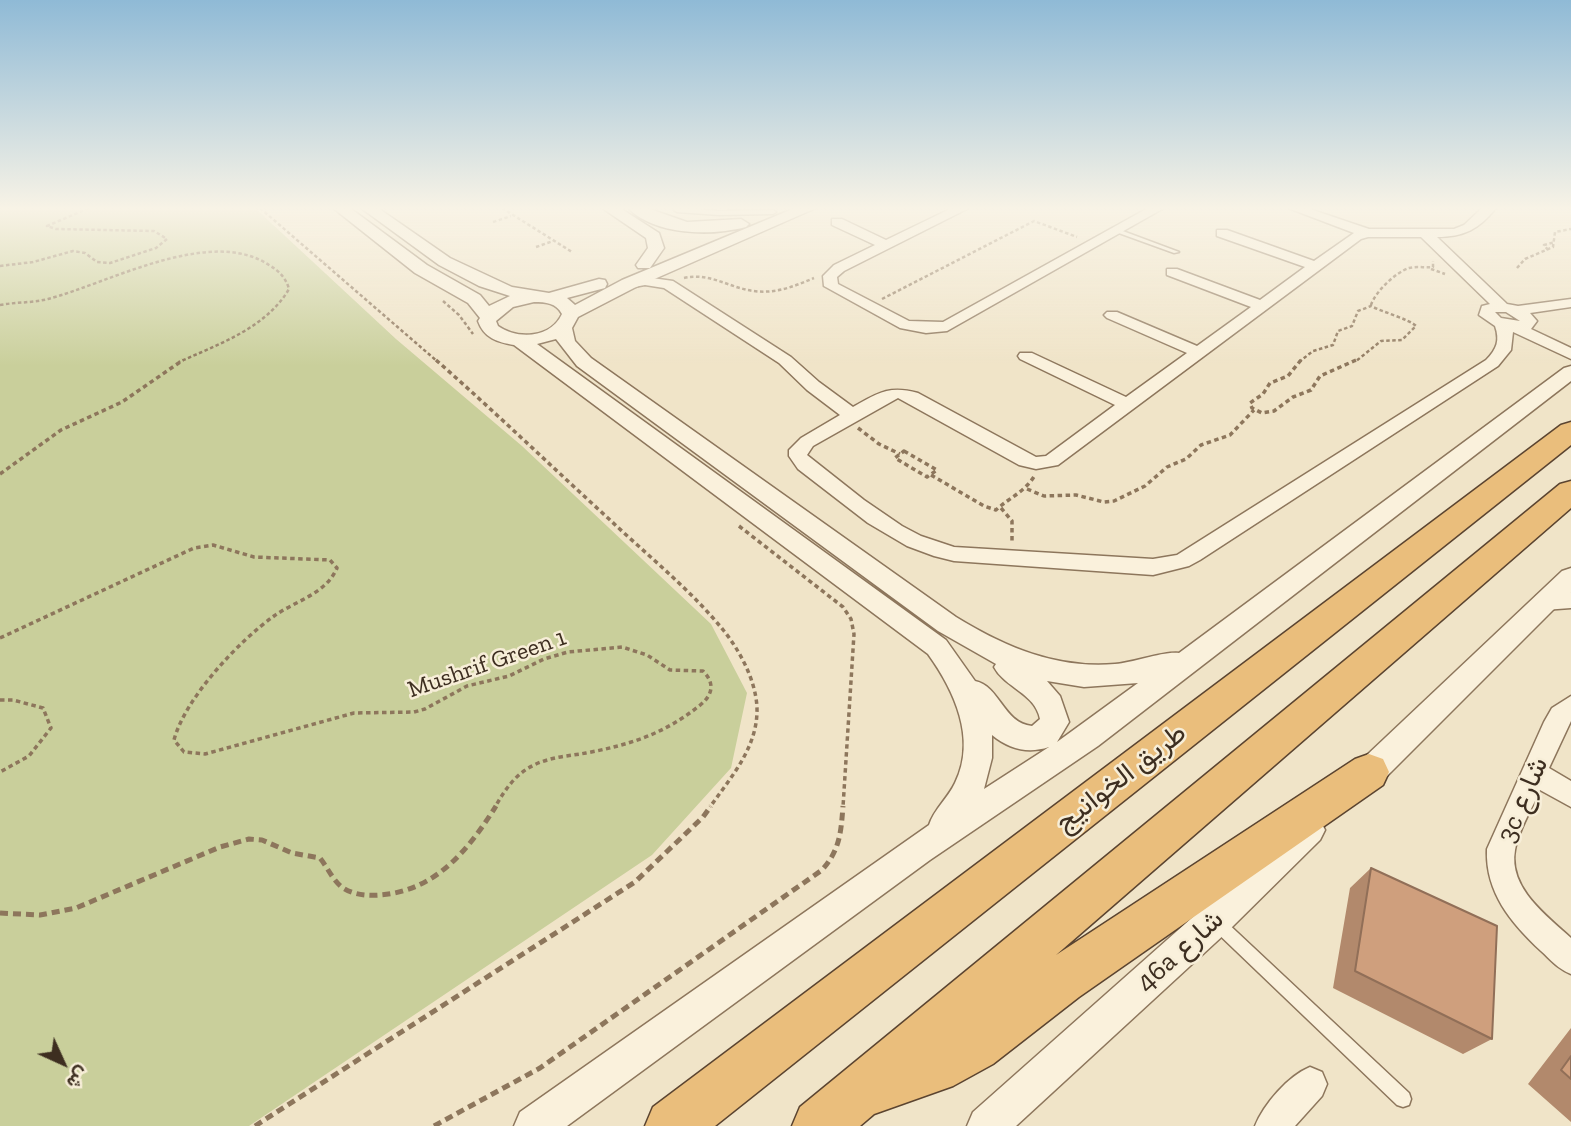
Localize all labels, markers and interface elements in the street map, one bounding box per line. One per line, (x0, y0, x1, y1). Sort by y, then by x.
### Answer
street label: Mushrif Green 1 (404, 623, 570, 705)
street label: طريق الخوانيج (1049, 716, 1193, 840)
street label: 3c شارع (1490, 752, 1556, 848)
street label: 46a شارع (1129, 903, 1231, 999)
north arrow (28, 1028, 98, 1098)
text: ش (62, 1062, 94, 1094)

